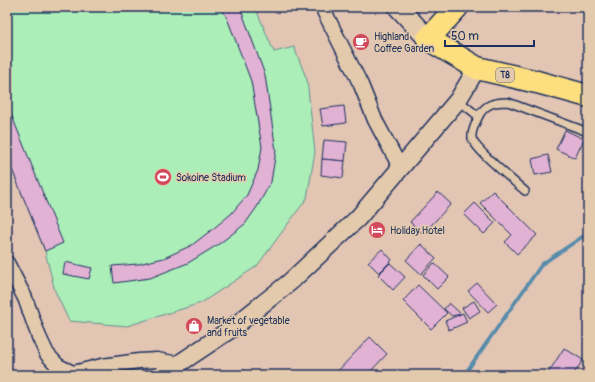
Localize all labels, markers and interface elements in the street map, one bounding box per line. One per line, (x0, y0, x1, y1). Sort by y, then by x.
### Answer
scale bar (445, 22, 534, 48)
text: 50 m (451, 29, 479, 44)
place label: Highland Coffee Garden (374, 31, 434, 55)
cafe icon: Highland Coffee Garden (351, 32, 371, 52)
road number: T8 (496, 68, 514, 82)
sports icon: Sokoine Stadium (153, 167, 173, 187)
place label: Sokoine Stadium (176, 172, 246, 184)
hotel icon: Holiday Hotel (367, 220, 387, 240)
place label: Holiday Hotel (390, 225, 445, 237)
place label: Market of vegetable and fruits (207, 315, 290, 339)
shop icon: Market of vegetable and fruits (184, 316, 204, 336)

